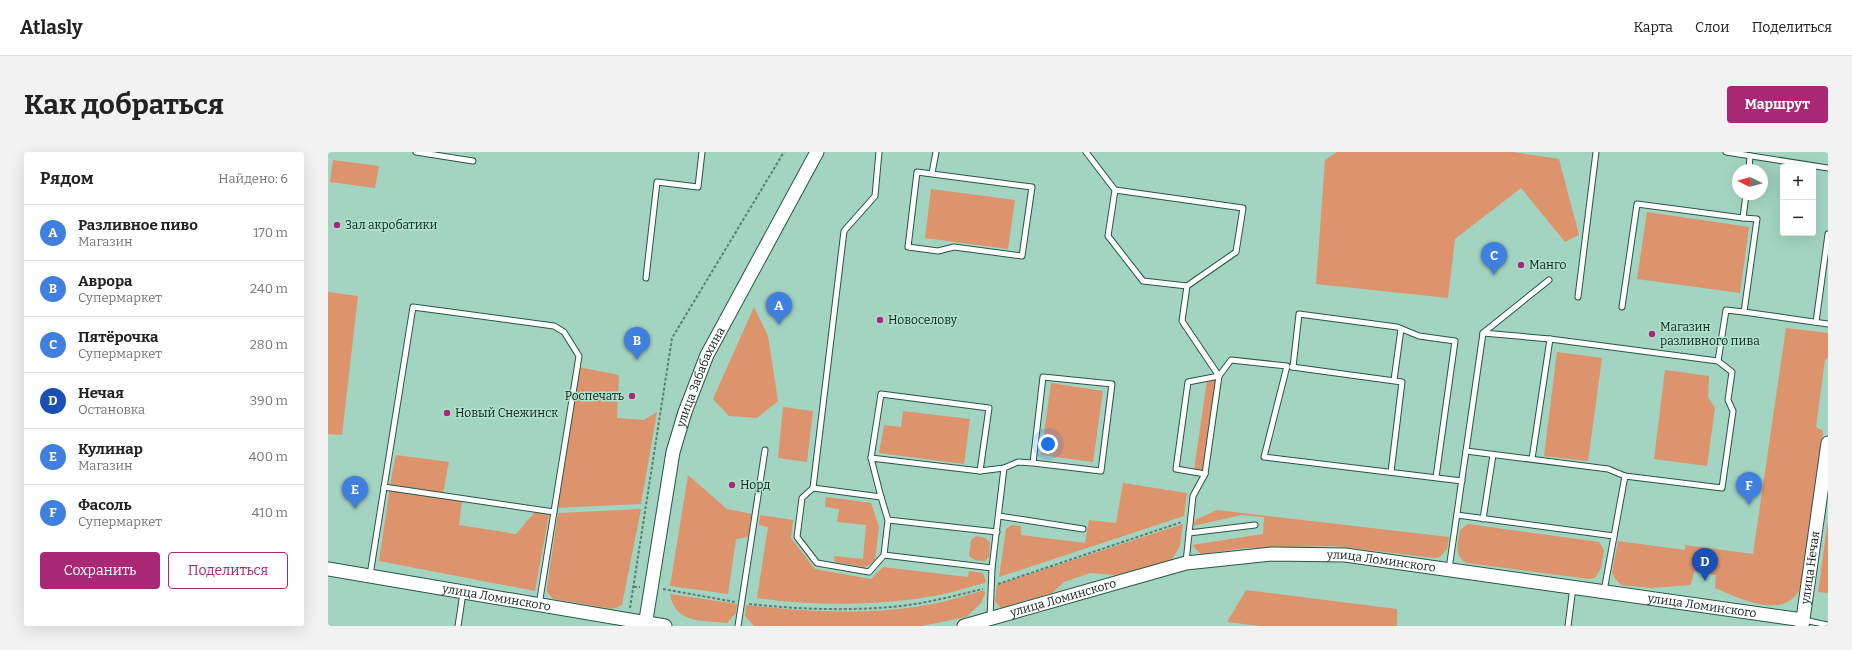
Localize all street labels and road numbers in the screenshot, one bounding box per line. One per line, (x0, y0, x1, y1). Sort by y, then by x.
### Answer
street label: улица Забабахина (674, 324, 728, 430)
street label: улица Нечая (1798, 530, 1822, 606)
street label: улица Ломинского (1326, 548, 1437, 575)
street label: улица Ломинского (1007, 576, 1118, 620)
street label: улица Ломинского (440, 581, 552, 614)
street label: улица Ломинского (1646, 591, 1758, 620)

